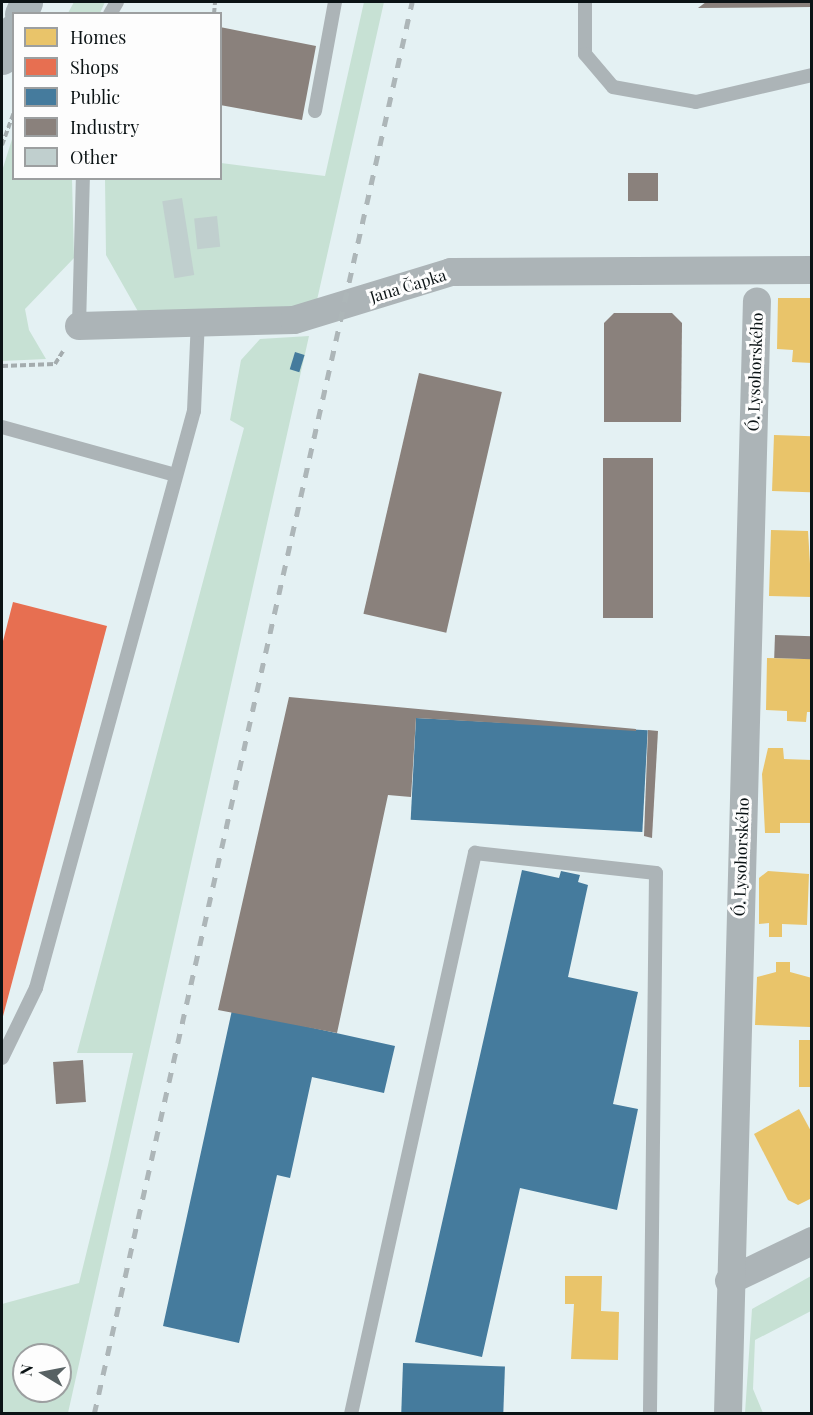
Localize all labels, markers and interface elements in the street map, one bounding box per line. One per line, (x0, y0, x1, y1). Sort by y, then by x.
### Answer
legend (12, 12, 222, 180)
text: Homes (70, 25, 126, 49)
text: Shops (70, 55, 119, 79)
text: Public (70, 85, 120, 109)
text: Industry (70, 115, 139, 139)
text: Other (70, 145, 117, 169)
street label: Jana Čapka (367, 265, 449, 307)
street label: Ó. Lysohorského (743, 312, 767, 432)
street label: Ó. Lysohorského (729, 797, 753, 917)
north arrow (12, 1343, 72, 1403)
text: N (14, 1363, 37, 1378)

